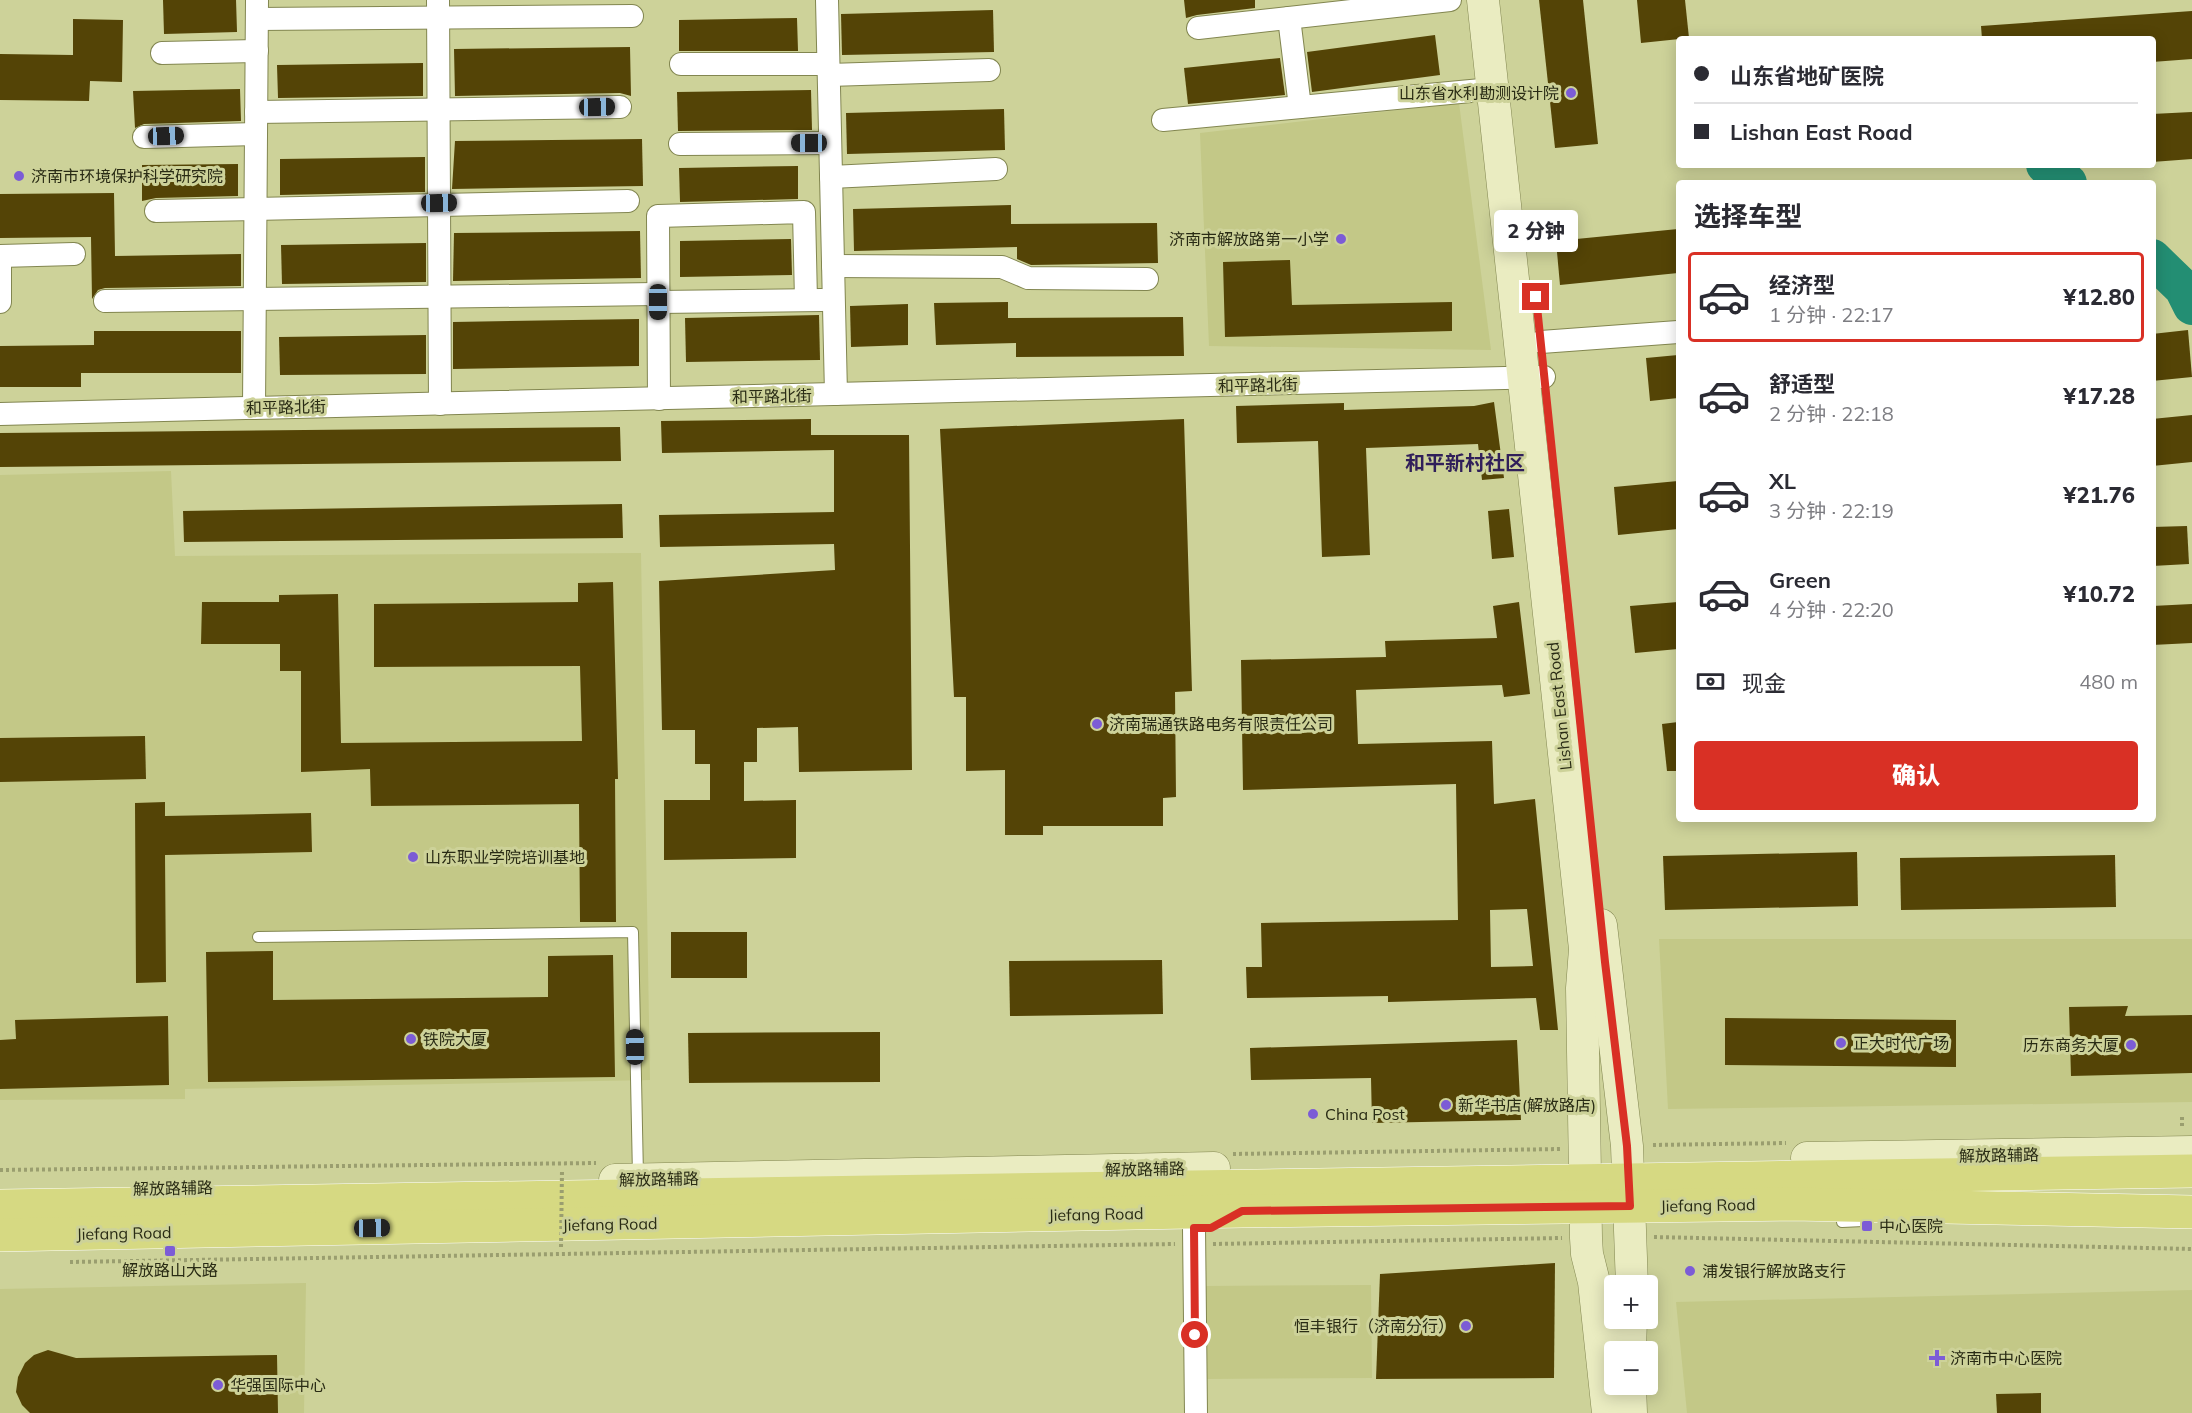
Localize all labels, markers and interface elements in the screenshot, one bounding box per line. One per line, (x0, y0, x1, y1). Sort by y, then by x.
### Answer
text: 山东省地矿医院 (1730, 62, 1884, 90)
place label: 山东省水利勘测设计院 (1399, 83, 1559, 103)
marker: 山东省水利勘测设计院 (1564, 86, 1578, 100)
car (579, 98, 615, 116)
text: Lishan East Road (1730, 118, 1913, 146)
car (148, 126, 184, 146)
car (791, 134, 827, 152)
place label: 济南市环境保护科学研究院 (31, 166, 223, 186)
marker: 济南市环境保护科学研究院 (12, 169, 26, 183)
car (421, 194, 457, 212)
text: 选择车型 (1694, 199, 1802, 233)
callout: 2 分钟 (1494, 210, 1578, 252)
text: 2 分钟 (1507, 218, 1565, 243)
place label: 济南市解放路第一小学 (1169, 229, 1329, 249)
marker: 济南市解放路第一小学 (1334, 232, 1348, 246)
icon: car (1697, 270, 1751, 324)
text: 经济型 (1769, 271, 1835, 299)
route end (1522, 283, 1549, 310)
text: ¥12.80 (2063, 283, 2135, 311)
car (649, 284, 667, 320)
text: 1 分钟 · 22:17 (1769, 302, 1894, 327)
icon: car (1697, 369, 1751, 423)
text: 舒适型 (1769, 370, 1835, 398)
street label: 和平路北街 (1218, 374, 1298, 396)
text: ¥17.28 (2063, 382, 2135, 410)
street label: 和平路北街 (732, 385, 812, 407)
street label: 和平路北街 (246, 396, 326, 418)
text: 2 分钟 · 22:18 (1769, 401, 1894, 426)
district label: 和平新村社区 (1405, 450, 1525, 475)
text: XL (1769, 467, 1796, 495)
icon: car (1697, 468, 1751, 522)
text: ¥21.76 (2063, 481, 2135, 509)
text: 3 分钟 · 22:19 (1769, 498, 1894, 523)
text: Green (1769, 566, 1831, 594)
icon: car (1697, 567, 1751, 621)
text: ¥10.72 (2063, 580, 2135, 608)
text: 4 分钟 · 22:20 (1769, 597, 1894, 622)
street label: Lishan East Road (1542, 641, 1576, 771)
icon: cash (1694, 665, 1727, 698)
text: 现金 (1742, 669, 1786, 697)
text: 480 m (2079, 669, 2138, 694)
place label: 济南瑞通铁路电务有限责任公司 (1109, 714, 1333, 734)
marker: 济南瑞通铁路电务有限责任公司 (1090, 717, 1104, 731)
button: 确认 (1694, 741, 2138, 810)
place label: 山东职业学院培训基地 (425, 847, 585, 867)
marker: 山东职业学院培训基地 (406, 850, 420, 864)
place label: 铁院大厦 (423, 1029, 487, 1049)
car (626, 1029, 644, 1065)
marker: 铁院大厦 (404, 1032, 418, 1046)
place label: 正大时代广场 (1853, 1033, 1949, 1053)
place label: 历东商务大厦 (2023, 1035, 2119, 1055)
marker: 正大时代广场 (1834, 1036, 1848, 1050)
marker: 历东商务大厦 (2124, 1038, 2138, 1052)
place label: 新华书店(解放路店) (1458, 1095, 1596, 1115)
marker: 新华书店(解放路店) (1439, 1098, 1453, 1112)
place label: China Post (1325, 1104, 1405, 1124)
marker: China Post (1306, 1107, 1320, 1121)
street label: 解放路辅路 (1959, 1144, 2039, 1166)
street label: 解放路辅路 (1105, 1158, 1185, 1180)
street label: 解放路辅路 (619, 1168, 699, 1190)
street label: 解放路辅路 (133, 1177, 213, 1199)
street label: Jiefang Road (1660, 1194, 1756, 1216)
street label: Jiefang Road (1048, 1203, 1144, 1225)
street label: Jiefang Road (562, 1213, 658, 1235)
place label: 中心医院 (1879, 1216, 1943, 1236)
car (354, 1219, 390, 1237)
marker: 中心医院 (1860, 1219, 1874, 1233)
street label: Jiefang Road (76, 1222, 172, 1244)
marker: 解放路山大路 (163, 1244, 177, 1258)
place label: 解放路山大路 (122, 1260, 218, 1280)
place label: 浦发银行解放路支行 (1702, 1261, 1846, 1281)
marker: 浦发银行解放路支行 (1683, 1264, 1697, 1278)
map controls (1604, 1275, 1658, 1395)
button: + (1604, 1275, 1658, 1329)
place label: 恒丰银行（济南分行） (1294, 1316, 1454, 1336)
marker: 恒丰银行（济南分行） (1459, 1319, 1473, 1333)
route start (1181, 1321, 1208, 1348)
button: − (1604, 1341, 1658, 1395)
place label: 济南市中心医院 (1950, 1348, 2062, 1368)
marker: 济南市中心医院 (1928, 1349, 1946, 1367)
place label: 华强国际中心 (230, 1375, 326, 1395)
marker: 华强国际中心 (211, 1378, 225, 1392)

